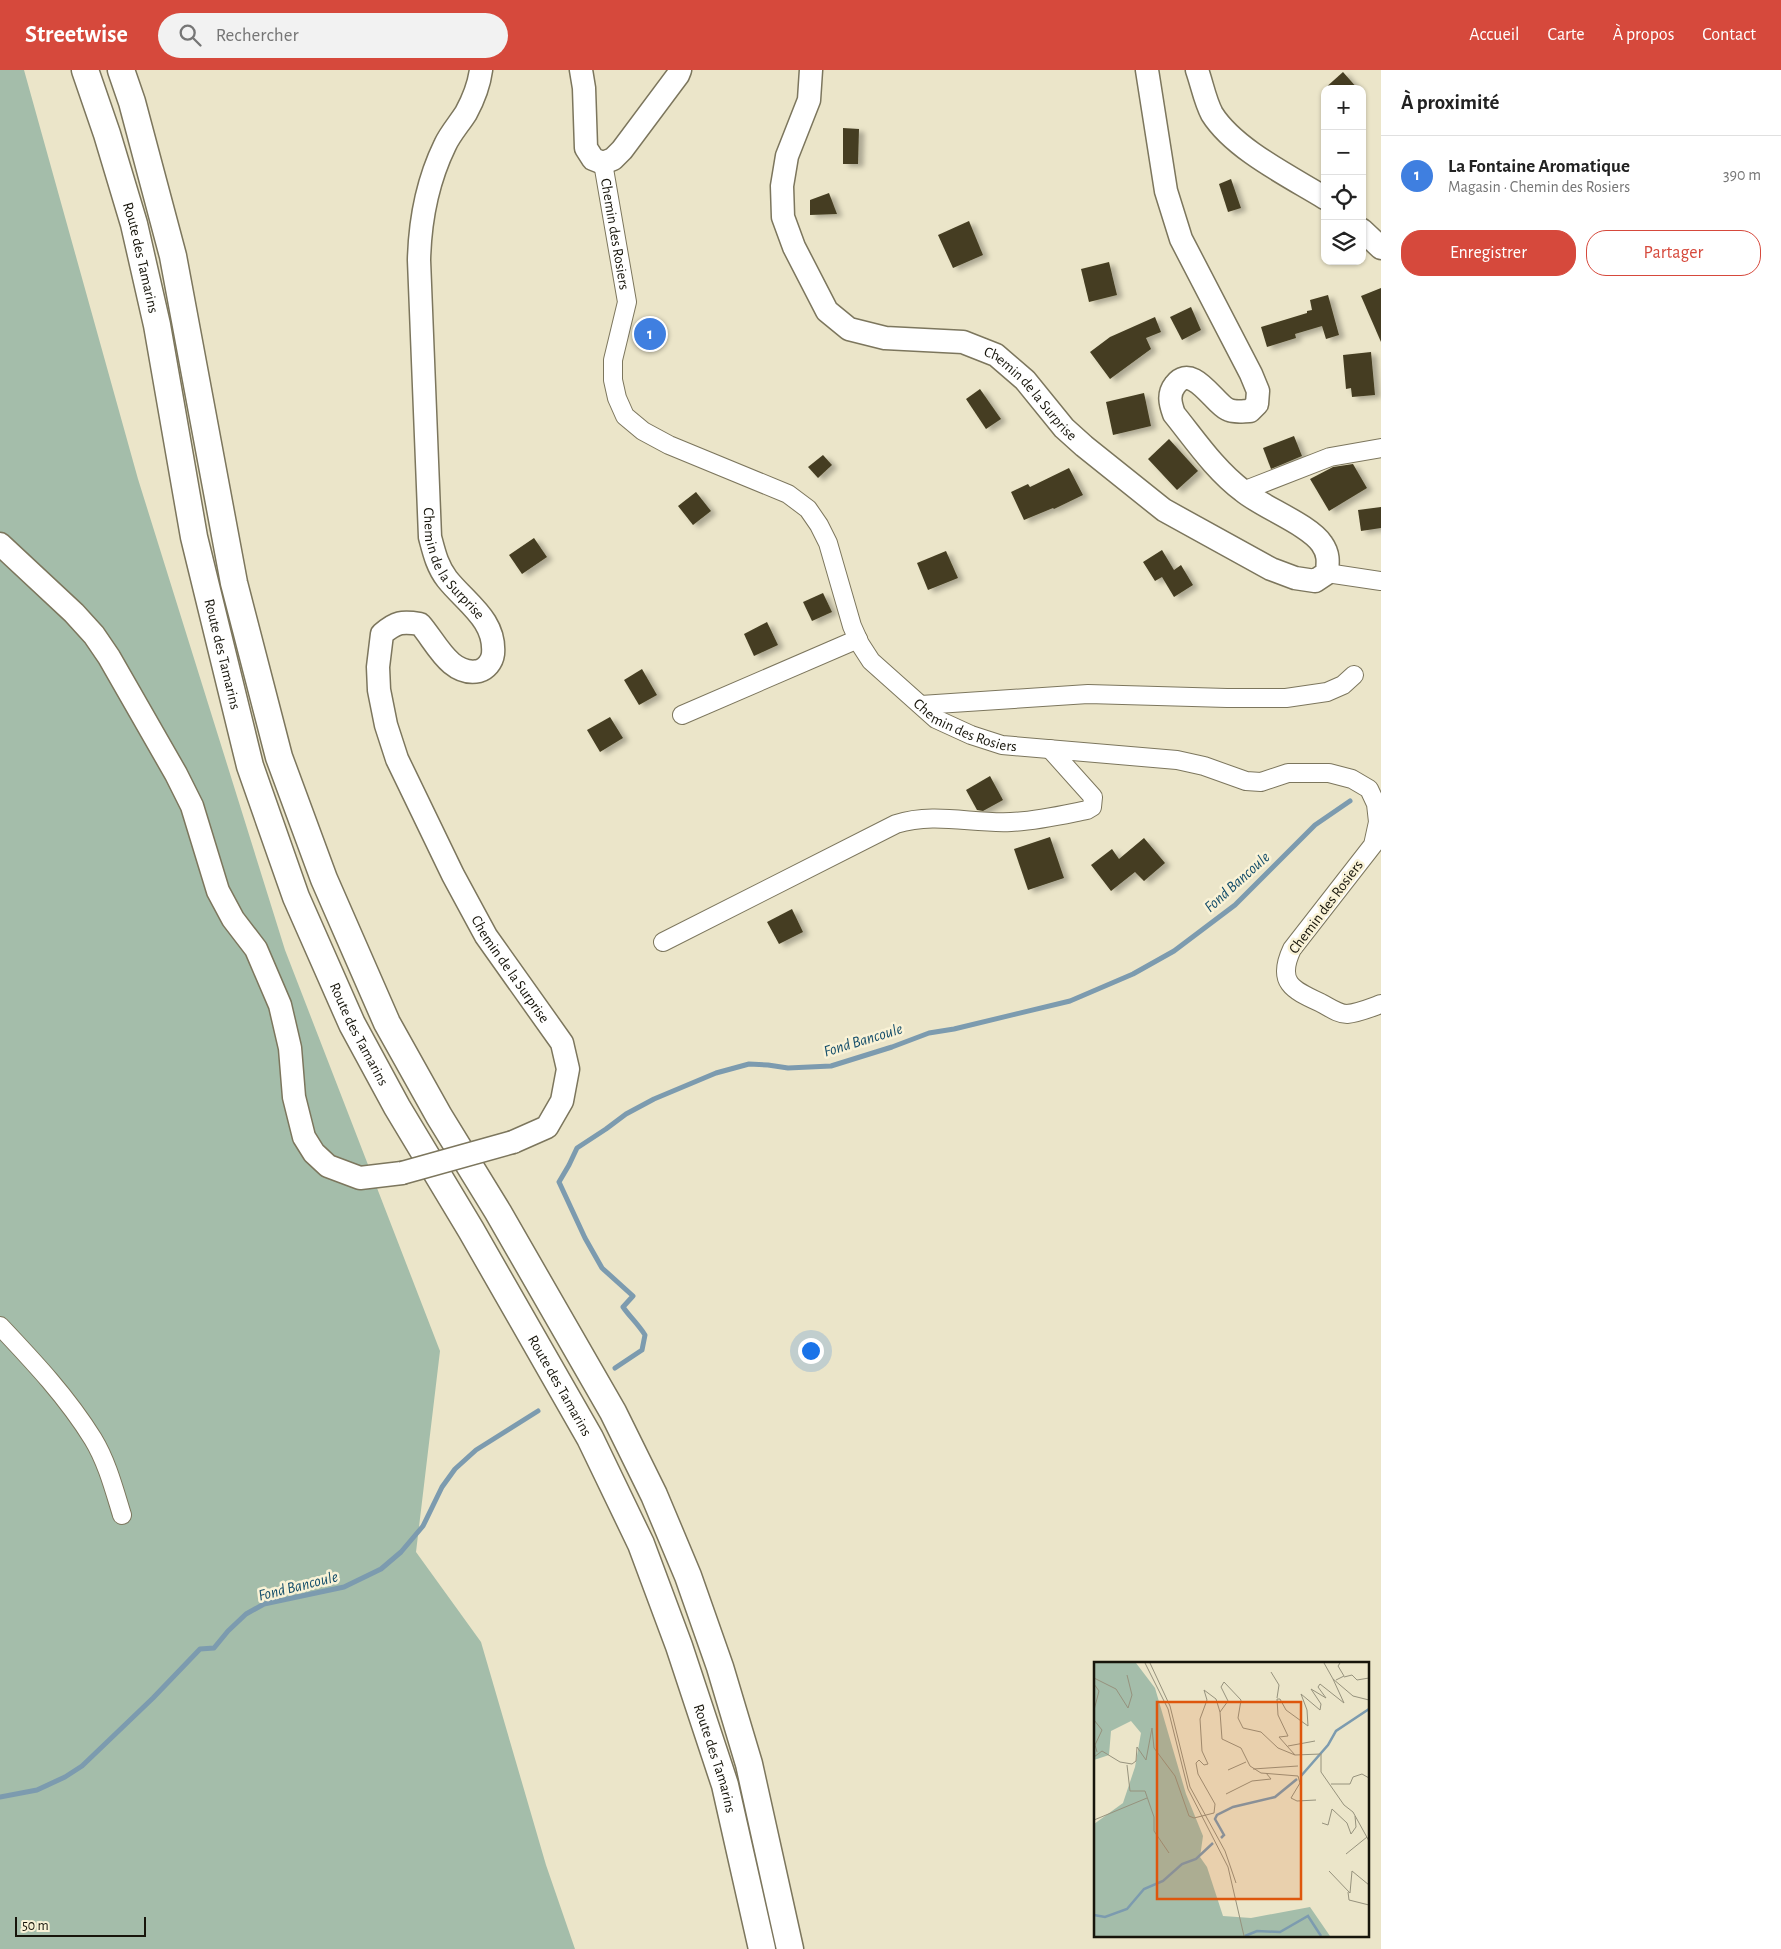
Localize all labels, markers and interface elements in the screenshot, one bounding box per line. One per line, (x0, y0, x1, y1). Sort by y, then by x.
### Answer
search box (158, 13, 508, 58)
icon: search (176, 21, 204, 49)
text: Streetwise (25, 23, 128, 47)
text: Rechercher (216, 26, 299, 45)
text: Accueil (1469, 26, 1520, 44)
text: Carte (1548, 26, 1585, 44)
text: À propos (1613, 26, 1674, 44)
text: Contact (1702, 26, 1756, 44)
map controls (1321, 85, 1366, 265)
button: + (1321, 85, 1366, 130)
text: À proximité (1401, 92, 1499, 113)
button: − (1321, 130, 1366, 175)
text: La Fontaine Aromatique (1448, 157, 1630, 176)
text: 1 (1414, 167, 1420, 183)
text: 390 m (1723, 167, 1761, 183)
button: locate (1321, 175, 1366, 220)
street label: Chemin des Rosiers (598, 177, 632, 291)
text: Magasin · Chemin des Rosiers (1448, 179, 1630, 195)
street label: Route des Tamarins (120, 200, 162, 314)
button: layers (1321, 220, 1366, 265)
button: Enregistrer (1401, 230, 1576, 276)
button: Partager (1586, 230, 1761, 276)
pin: 1 (634, 315, 666, 353)
street label: Chemin de la Surprise (982, 344, 1080, 443)
street label: Chemin de la Surprise (421, 507, 488, 622)
street label: Route des Tamarins (202, 597, 243, 711)
street label: Chemin des Rosiers (911, 695, 1017, 754)
water label: Fond Bancoule (1201, 849, 1273, 915)
street label: Chemin des Rosiers (1286, 857, 1366, 957)
street label: Chemin de la Surprise (469, 913, 553, 1025)
street label: Route des Tamarins (327, 980, 391, 1088)
water label: Fond Bancoule (822, 1020, 904, 1060)
street label: Route des Tamarins (525, 1333, 595, 1438)
your location (798, 1338, 824, 1364)
water label: Fond Bancoule (256, 1568, 340, 1604)
inset map (1094, 1662, 1368, 1936)
street label: Route des Tamarins (691, 1702, 739, 1814)
scale bar (15, 1914, 146, 1937)
text: 50 m (22, 1919, 49, 1933)

